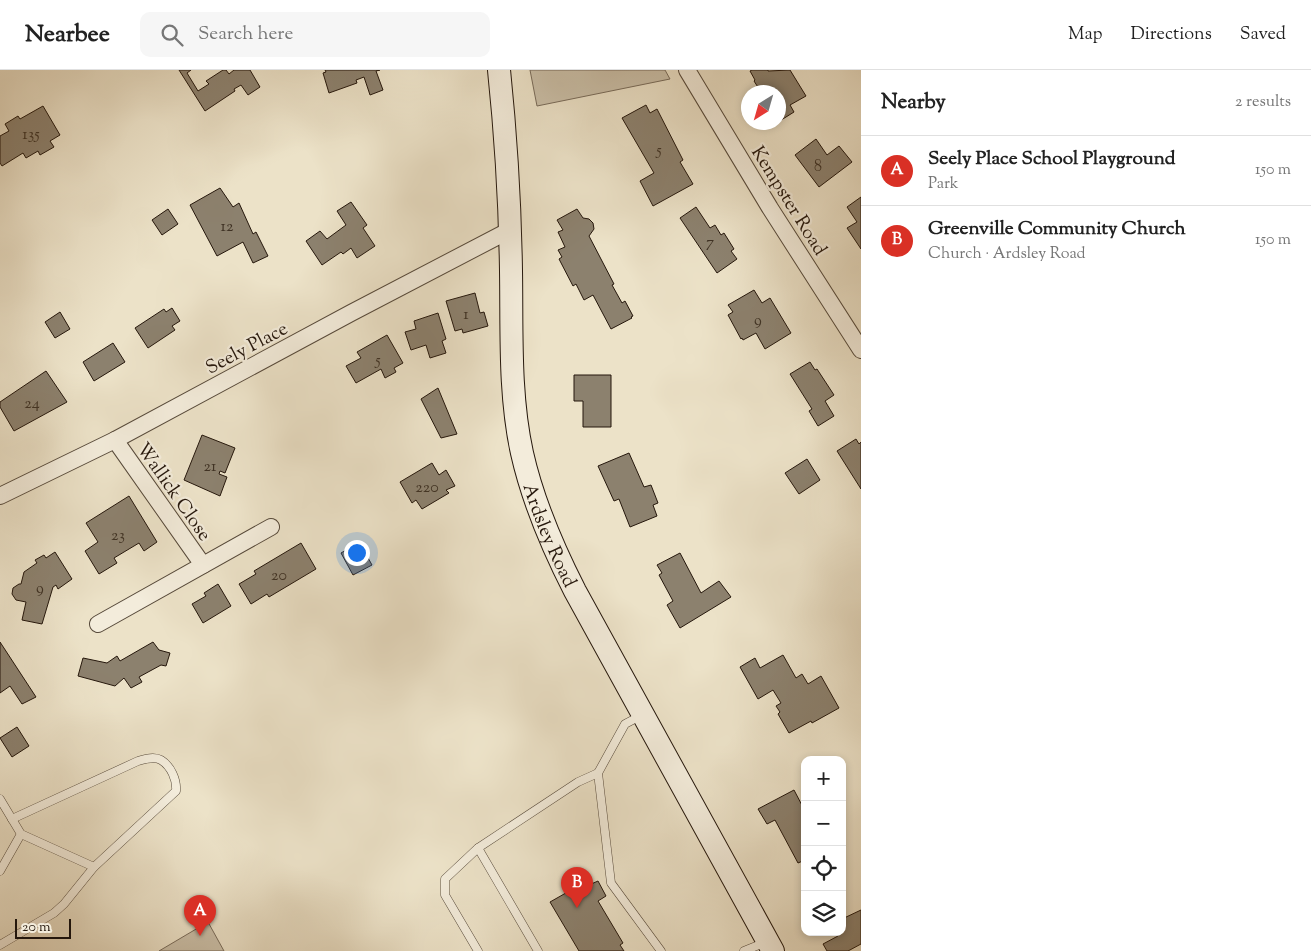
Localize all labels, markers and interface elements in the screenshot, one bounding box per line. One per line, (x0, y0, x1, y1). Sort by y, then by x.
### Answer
search box (140, 12, 490, 57)
text: Nearbee (25, 18, 110, 52)
icon: search (158, 21, 186, 49)
text: Search here (198, 21, 293, 48)
text: Map (1068, 22, 1103, 48)
text: Directions (1131, 22, 1212, 48)
text: Saved (1240, 22, 1286, 48)
north arrow (741, 85, 786, 130)
text: Nearby (881, 88, 946, 118)
text: 2 results (1235, 91, 1291, 114)
house number: 135 (22, 124, 40, 147)
house number: 5 (655, 140, 662, 163)
street label: Kempster Road (743, 141, 832, 262)
text: Seely Place School Playground (928, 146, 1176, 173)
house number: 8 (814, 156, 822, 179)
text: A (891, 159, 904, 182)
text: 150 m (1255, 159, 1291, 182)
text: Park (928, 173, 959, 196)
house number: 12 (221, 216, 234, 239)
text: Greenville Community Church (928, 216, 1186, 243)
text: B (892, 229, 902, 252)
text: 150 m (1255, 229, 1291, 252)
house number: 7 (706, 232, 714, 255)
text: Church · Ardsley Road (928, 243, 1086, 266)
house number: 1 (463, 304, 469, 327)
house number: 9 (754, 310, 762, 333)
street label: Seely Place (201, 316, 293, 382)
house number: 5 (374, 350, 381, 373)
house number: 24 (24, 393, 40, 416)
street label: Wallick Close (129, 438, 217, 547)
house number: 21 (204, 456, 217, 479)
house number: 220 (415, 477, 439, 500)
street label: Ardsley Road (515, 480, 582, 593)
house number: 23 (111, 525, 125, 548)
your location (344, 540, 370, 566)
house number: 20 (271, 565, 287, 588)
house number: 9 (36, 578, 44, 601)
map controls (801, 756, 846, 936)
button: + (801, 756, 846, 801)
button: − (801, 801, 846, 846)
button: locate (801, 846, 846, 891)
pin: B (561, 867, 593, 908)
button: layers (801, 891, 846, 936)
pin: A (184, 895, 216, 936)
scale bar (15, 916, 71, 939)
text: 20 m (22, 918, 51, 938)

